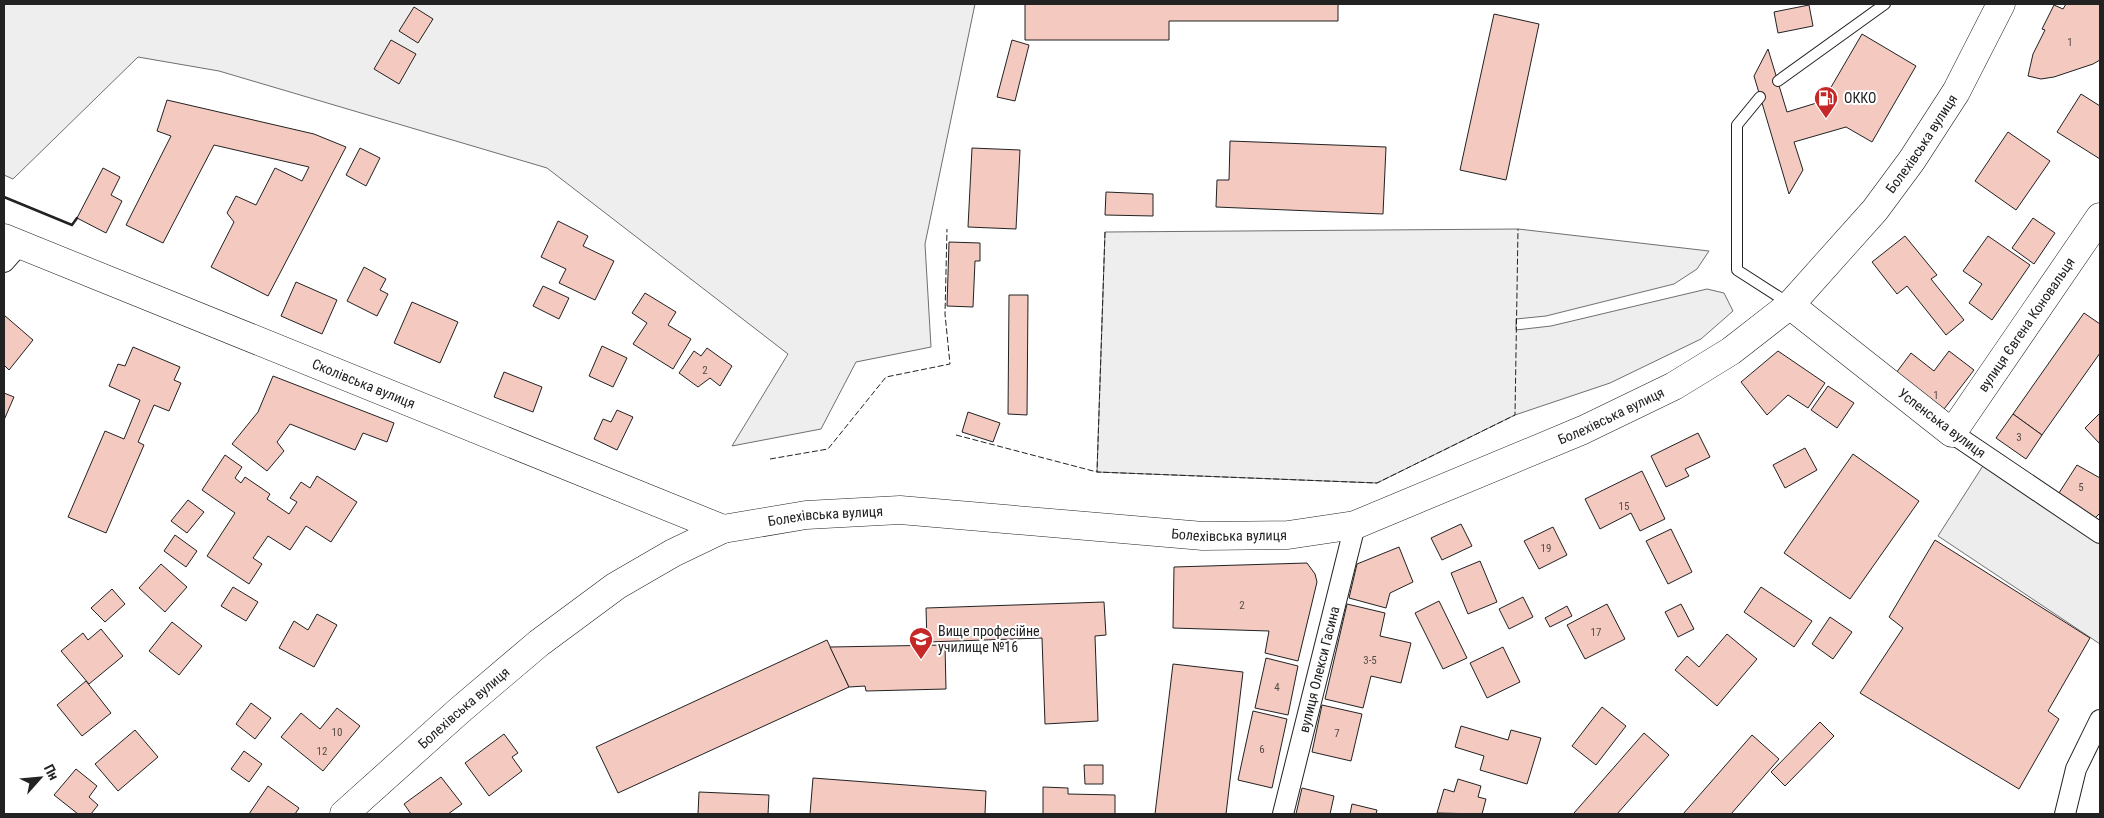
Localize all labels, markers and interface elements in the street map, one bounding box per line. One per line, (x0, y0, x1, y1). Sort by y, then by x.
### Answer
house number: 1 (2067, 36, 2073, 49)
fuel station icon: ОККО (1813, 85, 1839, 119)
place label: ОККО (1844, 90, 1876, 106)
street label: Болехівська вулиця (1882, 91, 1960, 196)
street label: вулиця Євгена Коновальця (1975, 254, 2078, 395)
street label: Сколівська вулиця (310, 356, 418, 412)
house number: 2 (702, 364, 708, 377)
street label: Болехівська вулиця (1555, 384, 1667, 448)
street label: Успенська вулиця (1895, 385, 1989, 461)
house number: 1 (1933, 389, 1939, 402)
house number: 3 (2016, 431, 2022, 444)
house number: 5 (2078, 481, 2084, 494)
house number: 15 (1619, 500, 1629, 513)
street label: Болехівська вулиця (767, 503, 883, 529)
street label: Болехівська вулиця (1171, 525, 1287, 544)
house number: 19 (1541, 542, 1551, 555)
house number: 2 (1239, 599, 1245, 612)
street label: вулиця Олекси Гасина (1296, 605, 1342, 734)
place label: Вище професійне училище №16 (938, 623, 1040, 655)
school or university icon: Вище професійне училище №16 (908, 626, 934, 660)
house number: 17 (1591, 626, 1601, 639)
house number: 3-5 (1363, 654, 1377, 667)
street label: Болехівська вулиця (415, 664, 512, 752)
house number: 4 (1274, 681, 1280, 694)
house number: 10 (332, 726, 342, 739)
house number: 7 (1334, 727, 1340, 740)
house number: 6 (1259, 743, 1265, 756)
house number: 12 (317, 745, 327, 758)
north arrow (15, 753, 65, 803)
text: Пн (41, 762, 62, 783)

